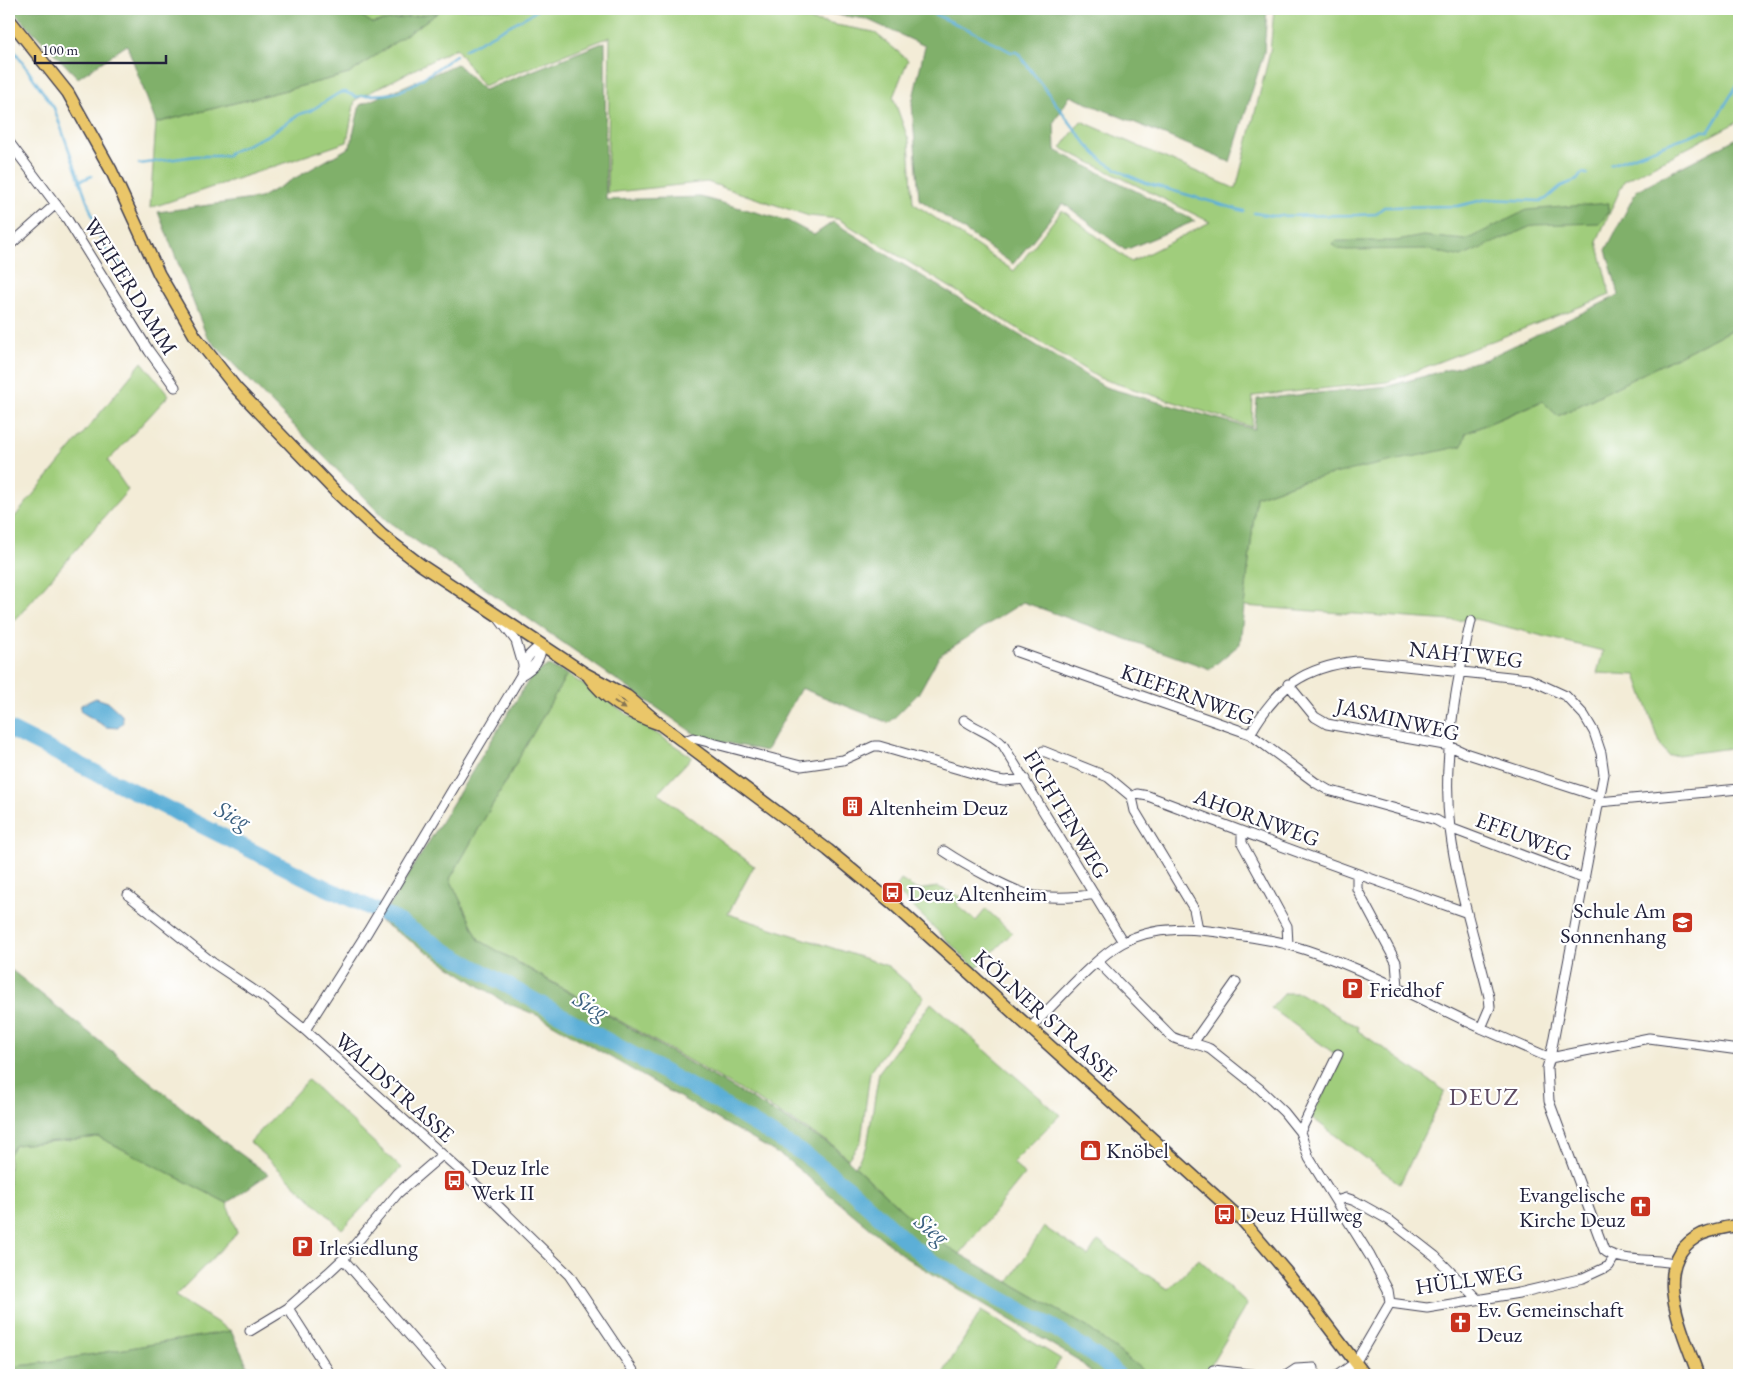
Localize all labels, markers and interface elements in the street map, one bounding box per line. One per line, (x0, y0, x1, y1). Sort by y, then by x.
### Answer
scale bar (35, 32, 166, 64)
text: 100 m (42, 40, 79, 59)
street label: WEIHERDAMM (77, 212, 184, 361)
street label: NAHTWEG (1407, 634, 1524, 675)
street label: KIEFERNWEG (1117, 657, 1259, 732)
street label: JASMINWEG (1331, 691, 1463, 748)
one-way arrow (613, 700, 626, 710)
street label: FICHTENWEG (1017, 744, 1116, 884)
street label: AHORNWEG (1189, 781, 1324, 854)
water label: Sieg (209, 792, 257, 837)
place label: Altenheim Deuz (867, 793, 1008, 822)
building icon: Altenheim Deuz (840, 795, 864, 819)
street label: EFEUWEG (1472, 805, 1576, 868)
place label: Deuz Altenheim (908, 879, 1047, 908)
bus stop icon: Deuz Altenheim (880, 881, 904, 905)
place label: Schule Am Sonnenhang (1560, 896, 1666, 950)
school or university icon: Schule Am Sonnenhang (1670, 911, 1694, 935)
street label: KÖLNER STRASSE (968, 943, 1124, 1088)
place label: Friedhof (1369, 975, 1445, 1004)
parking icon: Friedhof (1341, 977, 1365, 1001)
water label: Sieg (567, 982, 615, 1027)
street label: WALDSTRASSE (329, 1026, 461, 1149)
district label: DEUZ (1449, 1080, 1519, 1112)
place label: Knöbel (1106, 1136, 1169, 1165)
shop icon: Knöbel (1078, 1138, 1102, 1162)
place label: Deuz Irle Werk II (471, 1153, 550, 1207)
bus stop icon: Deuz Irle Werk II (443, 1168, 467, 1192)
place label: Evangelische Kirche Deuz (1519, 1180, 1626, 1234)
church icon: Evangelische Kirche Deuz (1629, 1195, 1653, 1219)
place label: Deuz Hüllweg (1240, 1200, 1363, 1229)
bus stop icon: Deuz Hüllweg (1212, 1202, 1236, 1226)
water label: Sieg (908, 1205, 957, 1253)
place label: Irlesiedlung (319, 1233, 418, 1262)
parking icon: Irlesiedlung (291, 1235, 315, 1259)
street label: HÜLLWEG (1413, 1258, 1525, 1301)
place label: Ev. Gemeinschaft Deuz (1477, 1295, 1624, 1349)
church icon: Ev. Gemeinschaft Deuz (1449, 1310, 1473, 1334)

